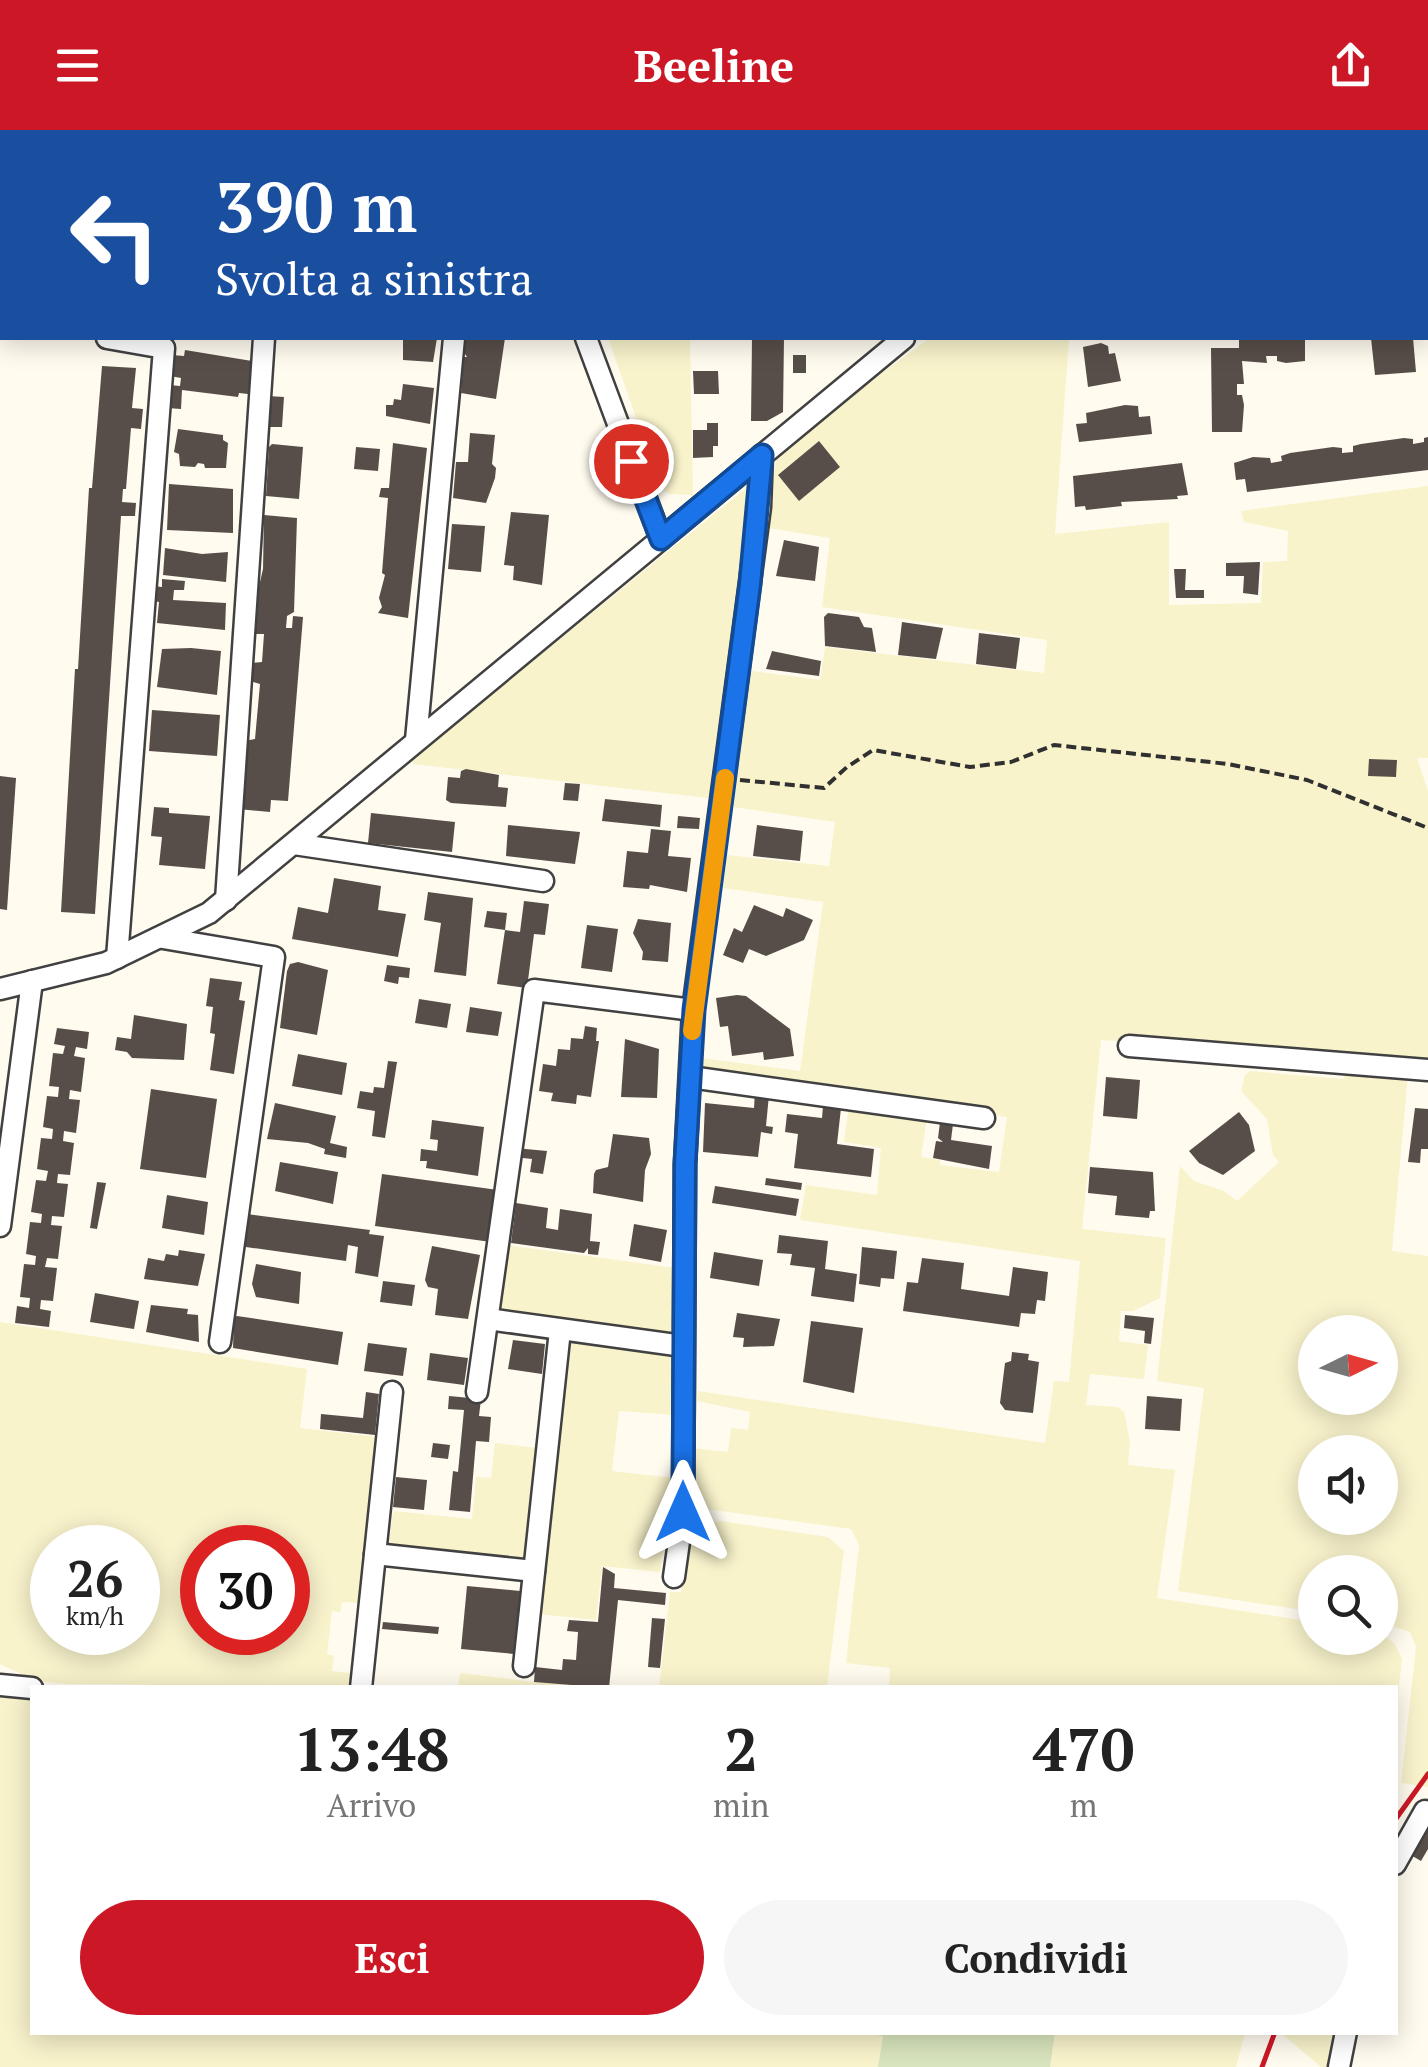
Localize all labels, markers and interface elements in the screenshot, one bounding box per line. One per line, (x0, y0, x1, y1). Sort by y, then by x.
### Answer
text: Beeline (634, 35, 794, 95)
icon: menu (50, 38, 105, 93)
icon: share (1323, 38, 1378, 93)
text: 390 m (215, 159, 417, 252)
icon: left (50, 170, 180, 300)
text: Svolta a sinistra (215, 248, 533, 308)
pin (589, 419, 674, 504)
icon: arrive (604, 434, 659, 489)
north arrow (1298, 1315, 1398, 1415)
map controls (1298, 1315, 1398, 1655)
button: sound (1298, 1435, 1398, 1535)
position arrow (631, 1460, 735, 1564)
speed limit sign: 30 (180, 1525, 310, 1655)
text: 26 (67, 1545, 123, 1611)
button: search (1298, 1555, 1398, 1655)
text: km/h (66, 1599, 124, 1632)
text: 13:48 (293, 1709, 450, 1788)
text: 2 (724, 1709, 758, 1788)
text: 470 (1033, 1709, 1135, 1788)
text: Arrivo (327, 1784, 416, 1826)
text: min (713, 1784, 769, 1826)
text: m (1070, 1784, 1097, 1826)
button: Esci (80, 1900, 704, 2015)
button: Condividi (724, 1900, 1348, 2015)

